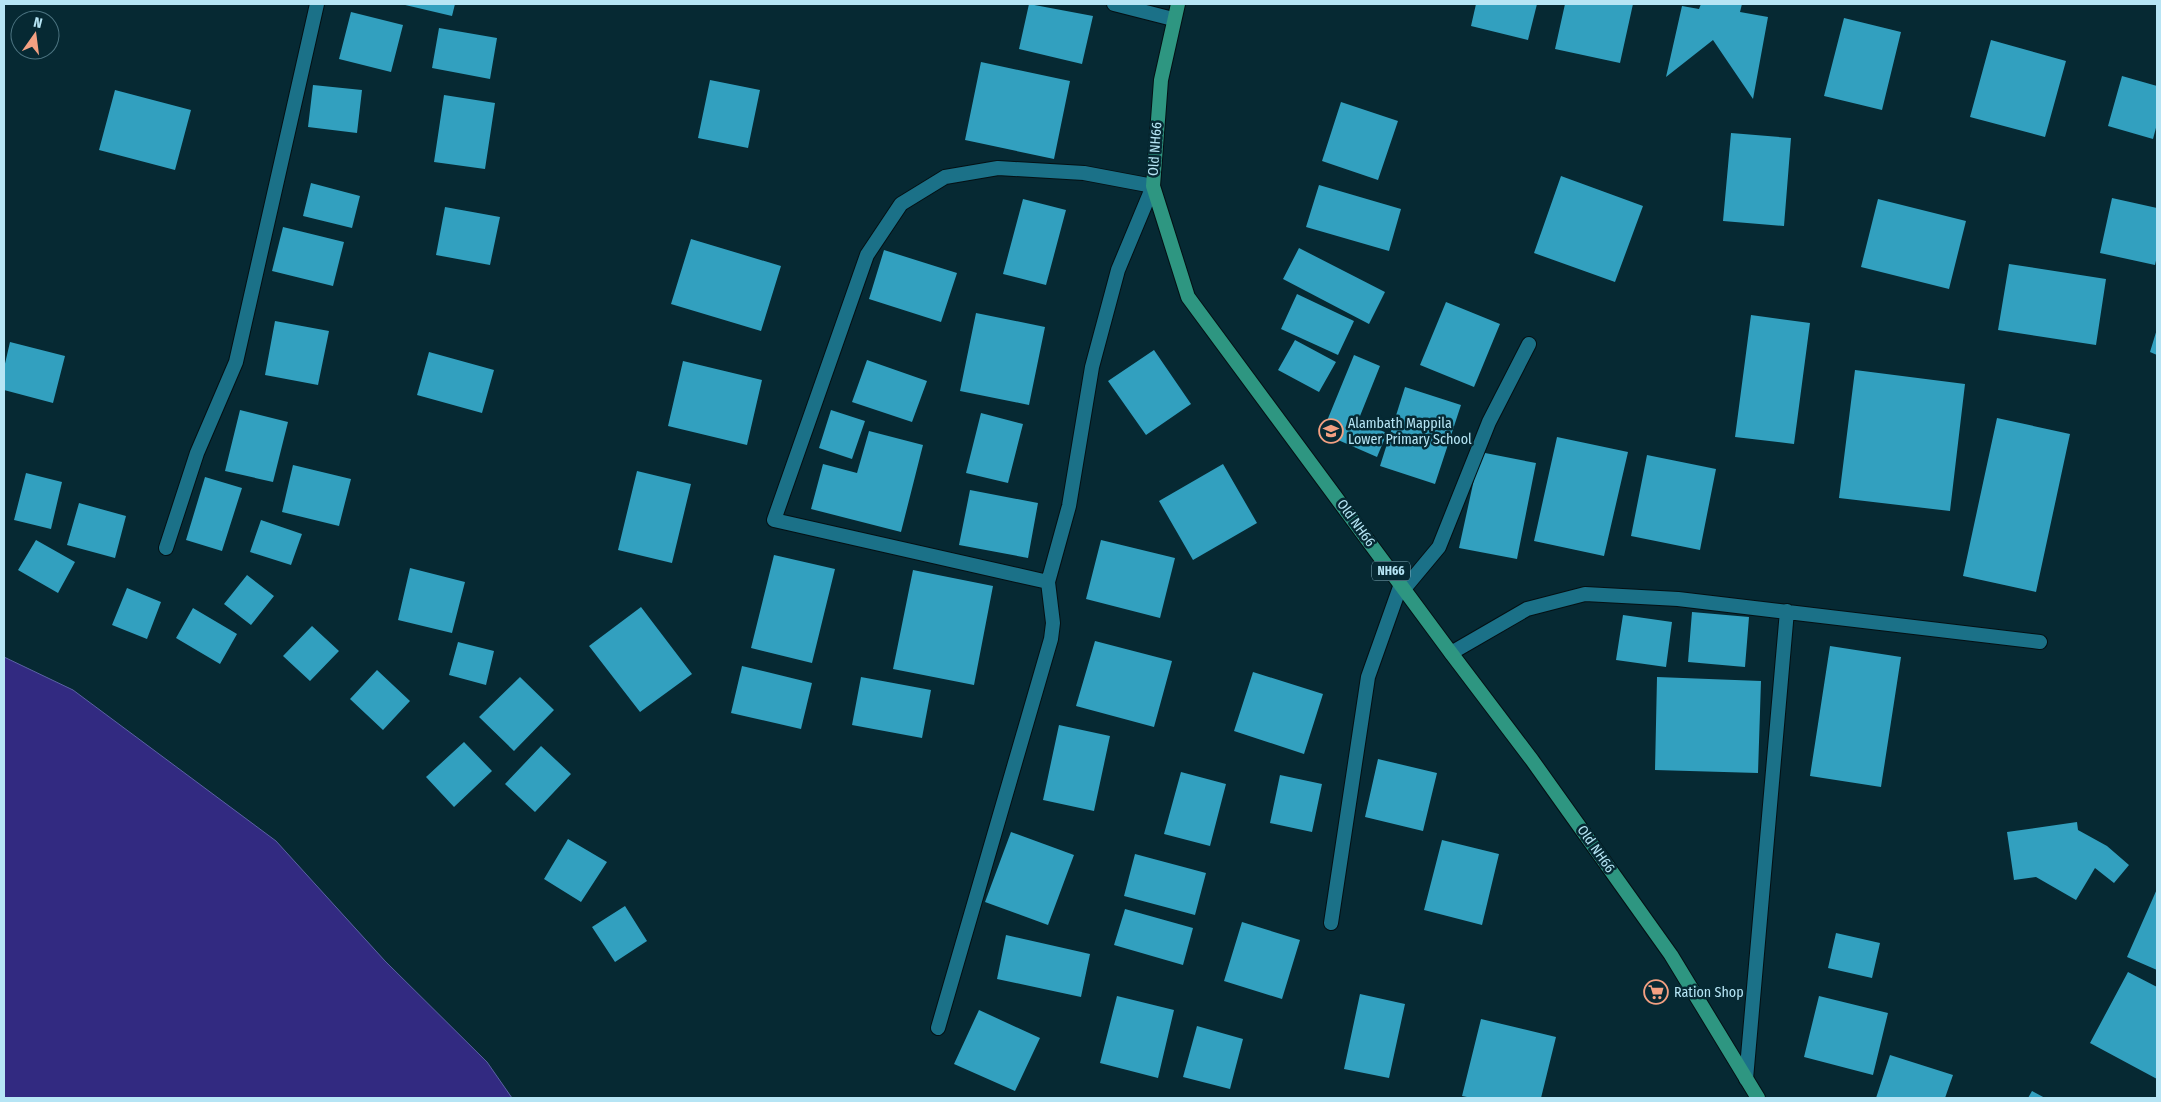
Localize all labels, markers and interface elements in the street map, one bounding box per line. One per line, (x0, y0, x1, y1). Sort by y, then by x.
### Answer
north arrow (10, 10, 60, 60)
text: N (32, 14, 44, 32)
street label: Old NH66 (1145, 121, 1165, 177)
place label: Alambath Mappila Lower Primary School (1348, 415, 1472, 448)
school or university icon: Alambath Mappila Lower Primary School (1318, 418, 1344, 444)
street label: Old NH66 (1333, 496, 1379, 550)
road number: NH66 (1372, 562, 1410, 580)
street label: Old NH66 (1574, 822, 1619, 876)
supermarket icon: Ration Shop (1643, 979, 1669, 1005)
place label: Ration Shop (1674, 984, 1744, 1001)

